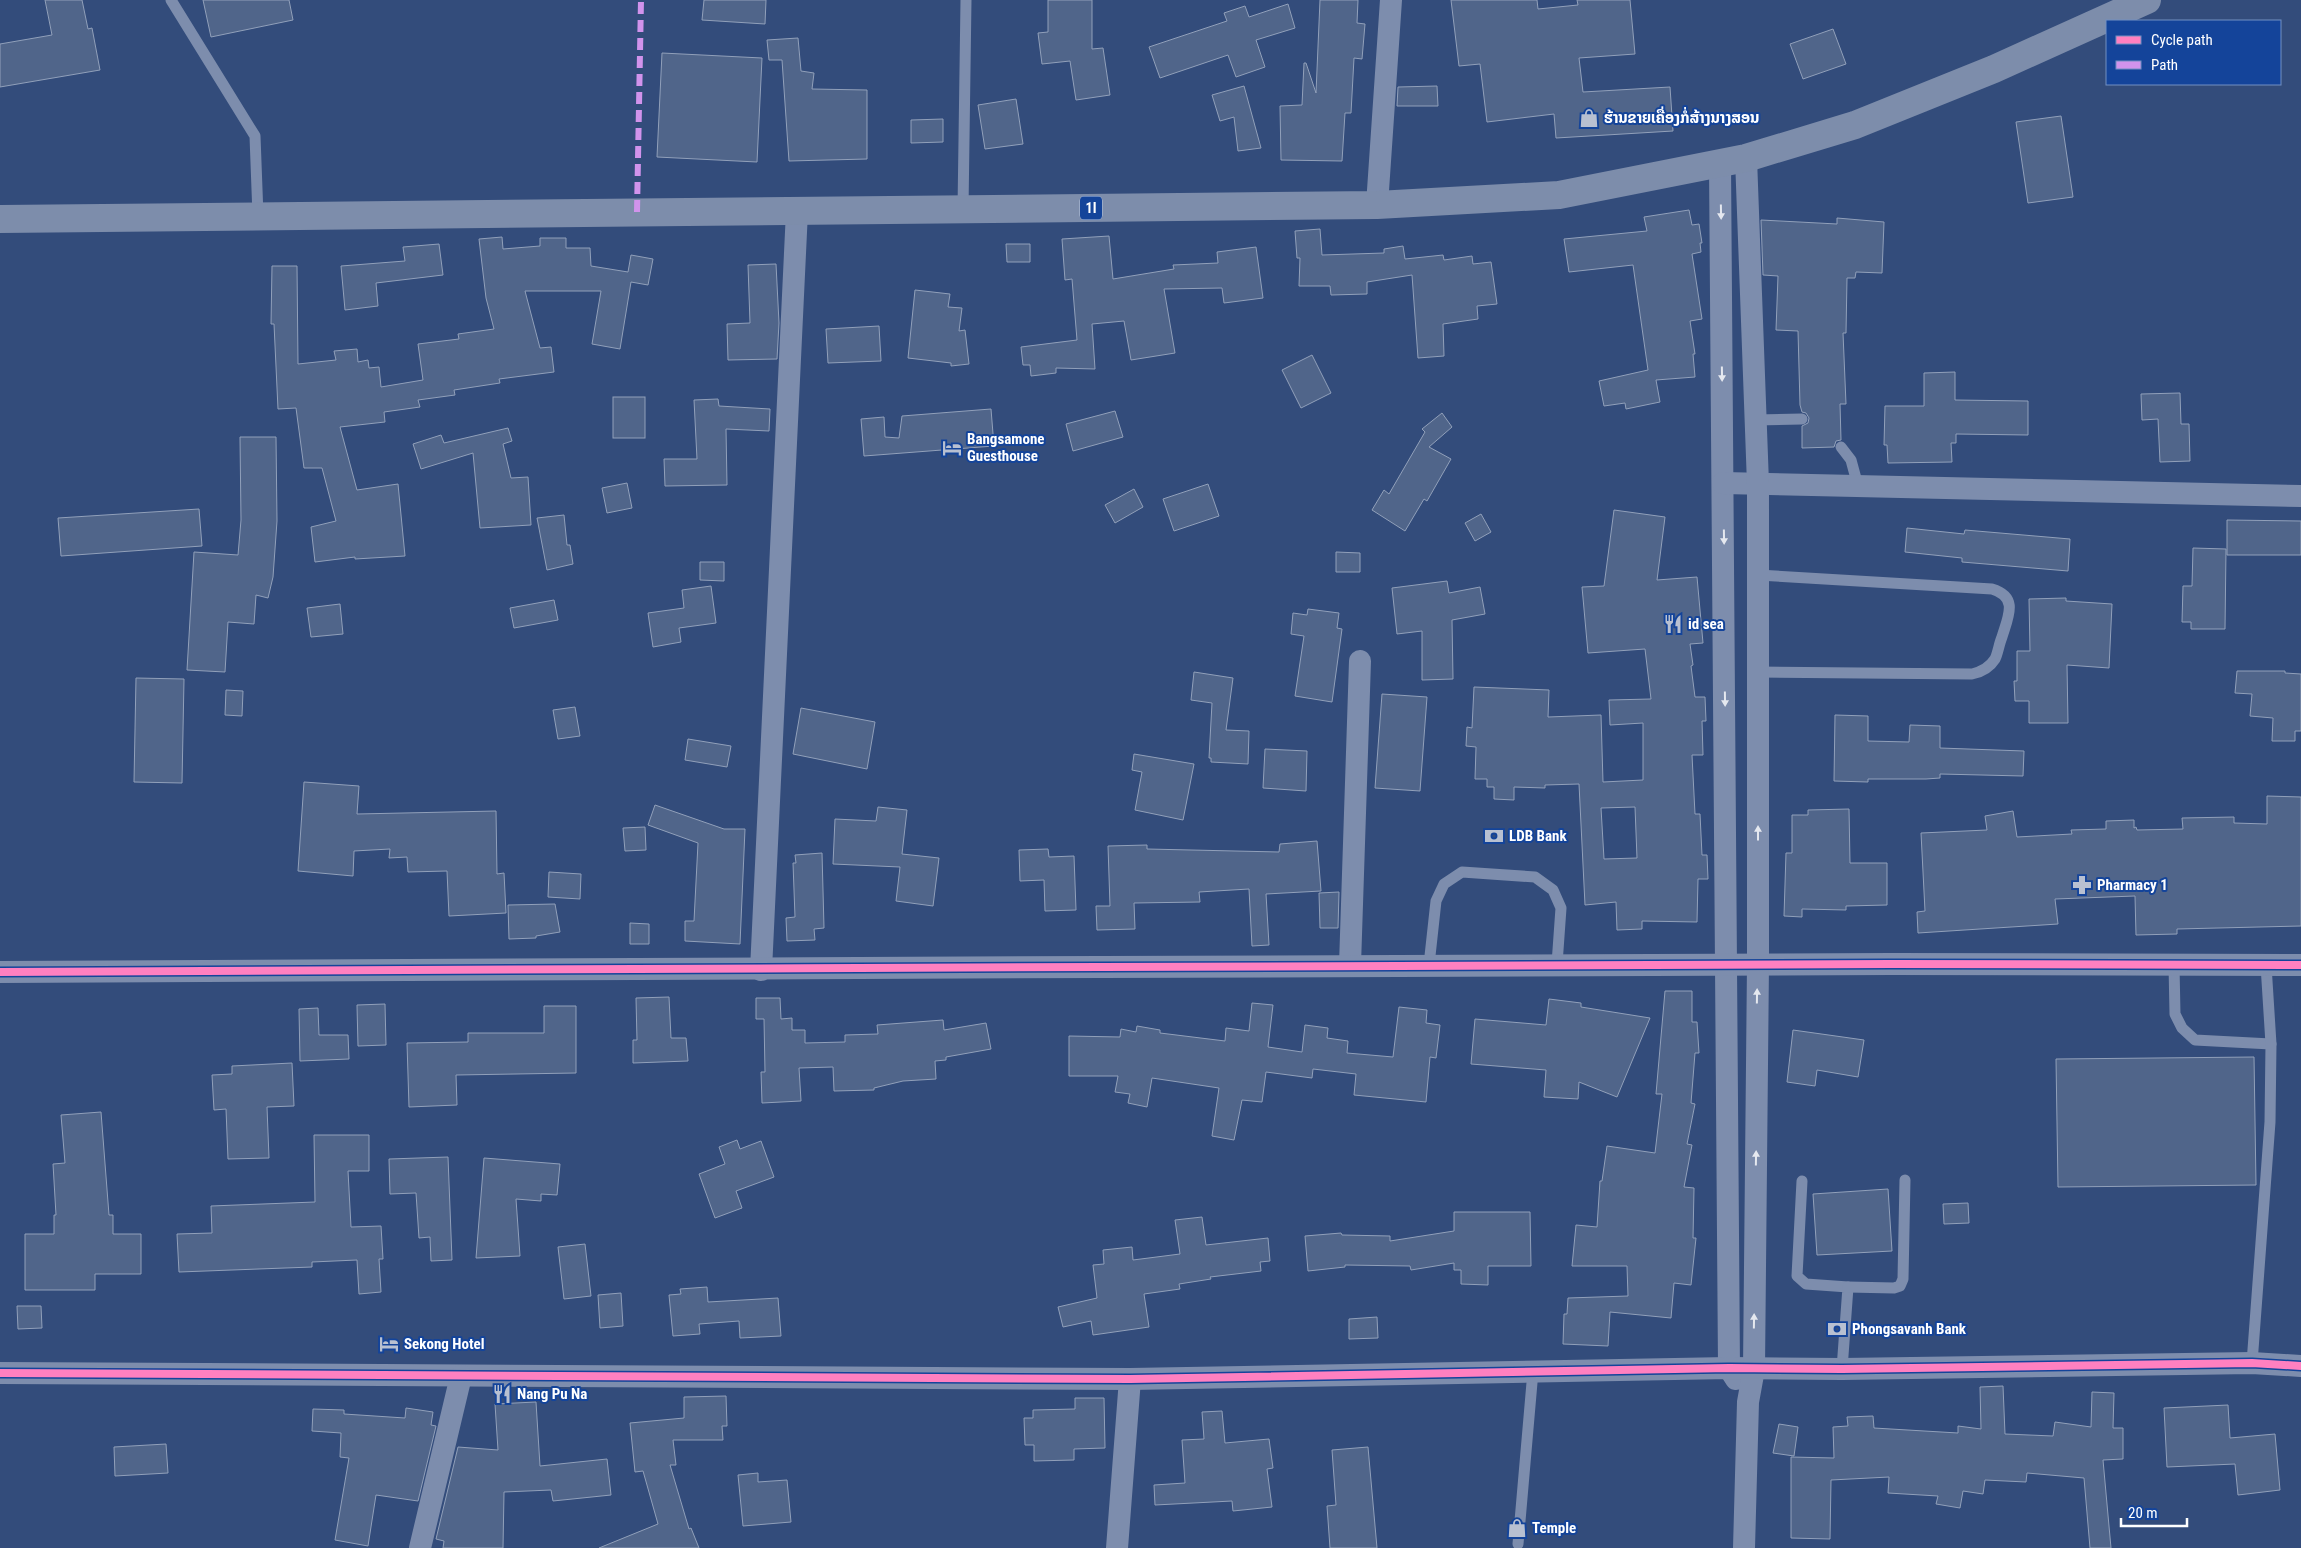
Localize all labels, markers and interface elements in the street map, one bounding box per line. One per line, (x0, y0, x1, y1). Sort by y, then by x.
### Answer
legend (2106, 20, 2281, 85)
text: Cycle path (2151, 31, 2213, 49)
text: Path (2151, 56, 2178, 74)
place label: ຮ້ານຂາຍເຄື່ອງກໍ່ສ້າງນາງສອນ (1604, 106, 1759, 127)
shop icon: ຮ້ານຂາຍເຄື່ອງກໍ່ສ້າງນາງສອນ (1578, 107, 1600, 129)
road number: 1I (1080, 197, 1102, 220)
one-way arrow (1717, 204, 1725, 220)
one-way arrow (1718, 367, 1726, 383)
place label: Bangsamone Guesthouse (967, 430, 1044, 465)
hotel icon: Bangsamone Guesthouse (941, 437, 963, 459)
one-way arrow (1720, 529, 1728, 545)
restaurant icon: id sea (1662, 613, 1684, 635)
place label: id sea (1688, 615, 1724, 633)
one-way arrow (1722, 691, 1730, 707)
bank icon: LDB Bank (1483, 825, 1505, 847)
one-way arrow (1754, 825, 1762, 841)
place label: LDB Bank (1509, 827, 1567, 845)
pharmacy icon: Pharmacy 1 (2071, 874, 2093, 896)
place label: Pharmacy 1 (2097, 876, 2168, 894)
one-way arrow (1754, 987, 1762, 1003)
one-way arrow (1752, 1150, 1760, 1166)
one-way arrow (1750, 1312, 1758, 1328)
bank icon: Phongsavanh Bank (1826, 1318, 1848, 1340)
place label: Phongsavanh Bank (1852, 1320, 1967, 1338)
hotel icon: Sekong Hotel (378, 1333, 400, 1355)
place label: Sekong Hotel (404, 1335, 485, 1353)
restaurant icon: Nang Pu Na (491, 1383, 513, 1405)
place label: Nang Pu Na (517, 1385, 587, 1403)
scale bar (2121, 1496, 2187, 1528)
text: 20 m (2128, 1504, 2158, 1522)
shop icon: Temple (1506, 1517, 1528, 1539)
place label: Temple (1532, 1519, 1576, 1537)

